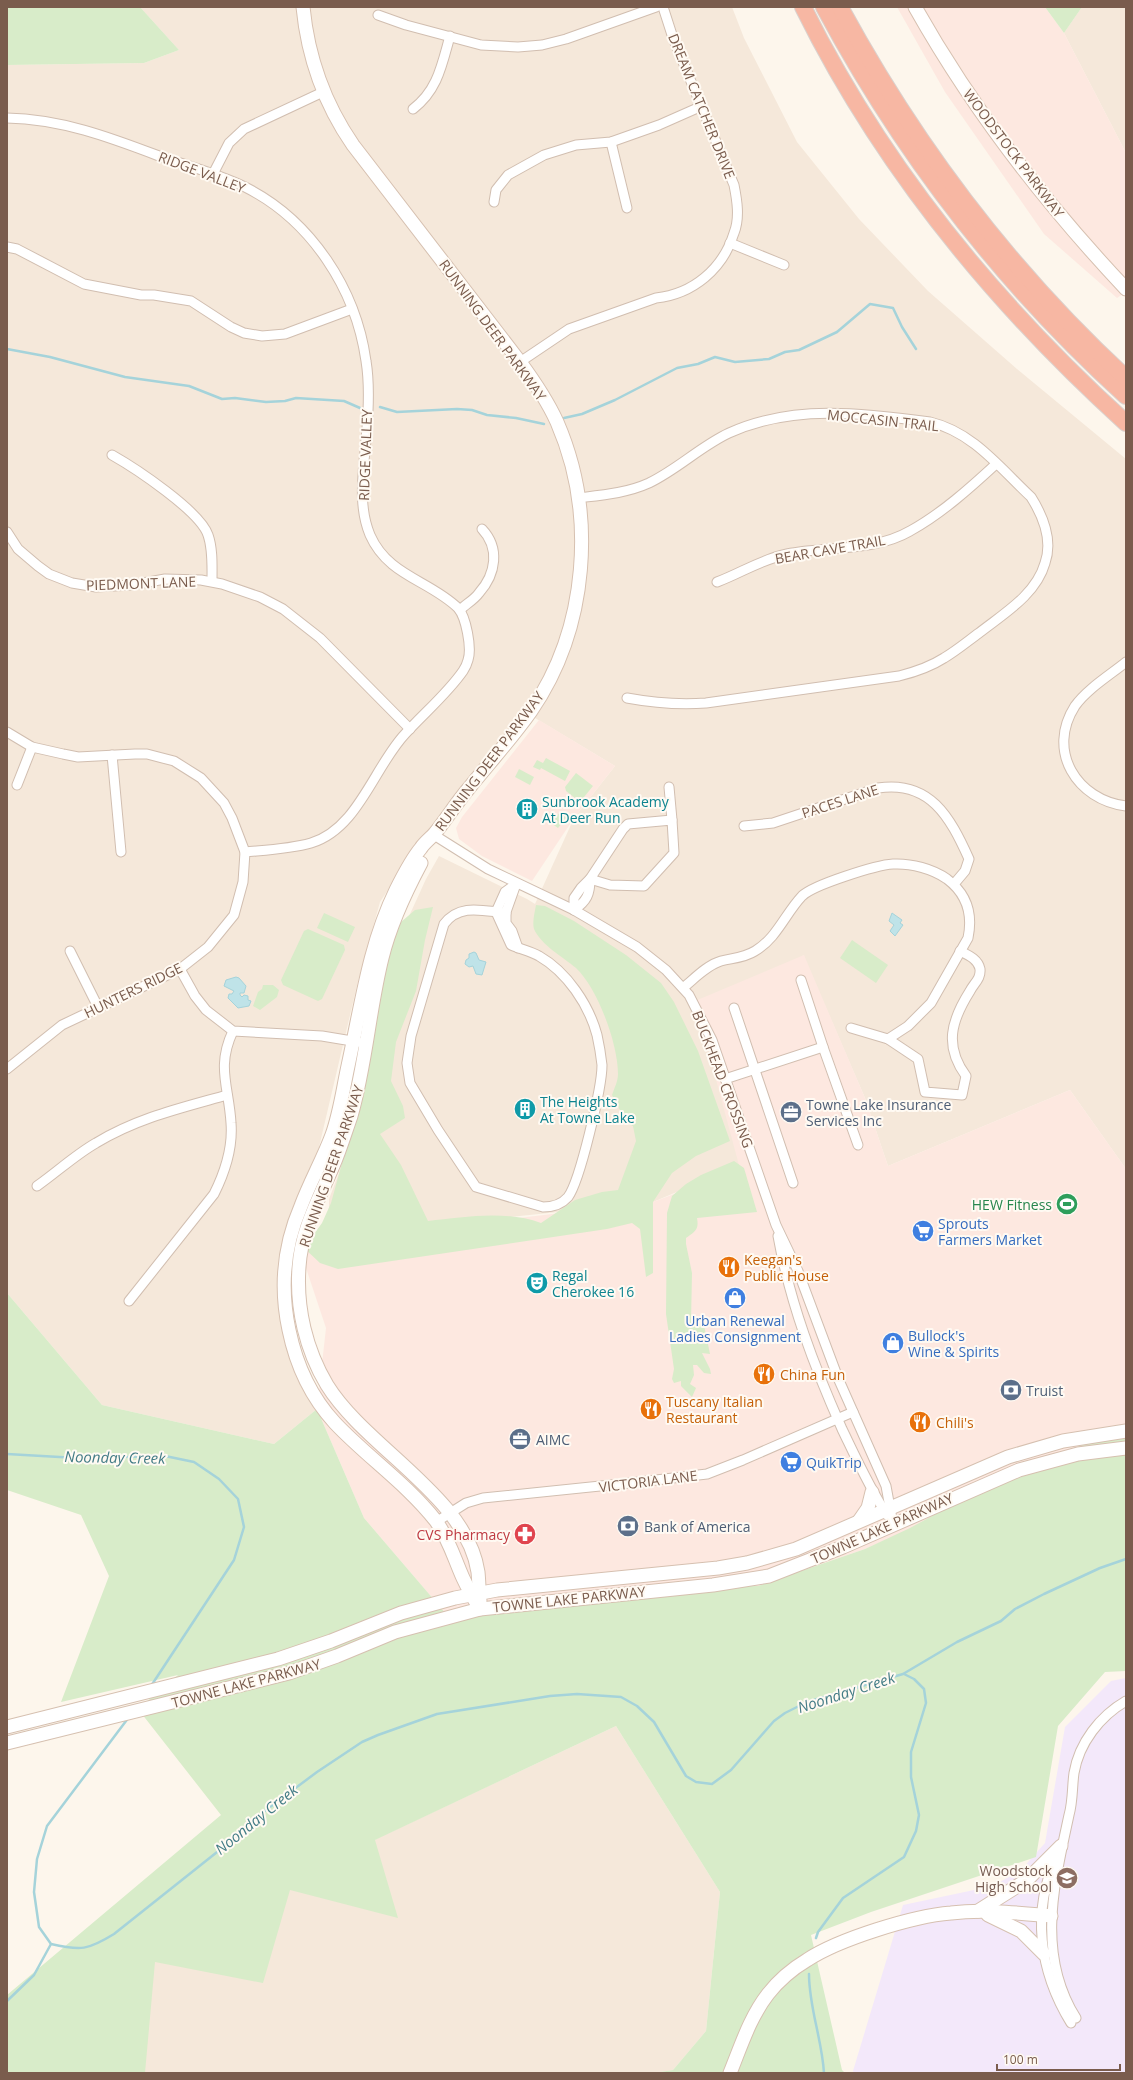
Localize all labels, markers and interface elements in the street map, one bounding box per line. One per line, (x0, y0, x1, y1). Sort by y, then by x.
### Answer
street label: DREAM CATCHER DRIVE (664, 31, 740, 181)
street label: WOODSTOCK PARKWAY (959, 85, 1069, 221)
street label: RIDGE VALLEY (156, 147, 248, 197)
street label: RUNNING DEER PARKWAY (435, 256, 551, 405)
street label: MOCCASIN TRAIL (826, 405, 940, 435)
street label: RIDGE VALLEY (354, 409, 376, 501)
street label: BEAR CAVE TRAIL (773, 530, 887, 568)
street label: PIEDMONT LANE (86, 572, 196, 594)
street label: RUNNING DEER PARKWAY (430, 687, 548, 835)
street label: PACES LANE (799, 780, 881, 822)
place label: Sunbrook Academy At Deer Run (542, 792, 670, 827)
building icon: Sunbrook Academy At Deer Run (514, 796, 540, 822)
street label: HUNTERS RIDGE (81, 958, 185, 1022)
street label: BUCKHEAD CROSSING (688, 1008, 758, 1150)
street label: RUNNING DEER PARKWAY (294, 1082, 368, 1250)
place label: The Heights At Towne Lake (540, 1092, 635, 1127)
place label: Towne Lake Insurance Services Inc (806, 1095, 952, 1130)
building icon: The Heights At Towne Lake (512, 1096, 538, 1122)
office icon: Towne Lake Insurance Services Inc (778, 1099, 804, 1125)
sports icon: HEW Fitness (1054, 1191, 1080, 1217)
place label: HEW Fitness (972, 1195, 1052, 1214)
place label: Sprouts Farmers Market (938, 1214, 1042, 1249)
supermarket icon: Sprouts Farmers Market (910, 1218, 936, 1244)
place label: Keegan's Public House (744, 1250, 829, 1285)
restaurant icon: Keegan's Public House (716, 1254, 742, 1280)
place label: Regal Cherokee 16 (552, 1266, 634, 1301)
theatre icon: Regal Cherokee 16 (524, 1270, 550, 1296)
shop icon: Urban Renewal Ladies Consignment (722, 1285, 748, 1311)
place label: Urban Renewal Ladies Consignment (669, 1311, 801, 1346)
place label: Bullock's Wine & Spirits (908, 1326, 999, 1361)
shop icon: Bullock's Wine & Spirits (880, 1330, 906, 1356)
restaurant icon: China Fun (751, 1361, 777, 1387)
place label: China Fun (780, 1365, 845, 1384)
bank icon: Truist (998, 1377, 1024, 1403)
place label: Truist (1026, 1381, 1063, 1400)
place label: Tuscany Italian Restaurant (666, 1392, 763, 1427)
restaurant icon: Tuscany Italian Restaurant (638, 1396, 664, 1422)
restaurant icon: Chili's (907, 1409, 933, 1435)
place label: Chili's (936, 1413, 974, 1432)
office icon: AIMC (507, 1426, 533, 1452)
place label: AIMC (536, 1430, 570, 1449)
water label: Noonday Creek (64, 1446, 166, 1468)
supermarket icon: QuikTrip (778, 1449, 804, 1475)
place label: QuikTrip (806, 1453, 862, 1472)
street label: VICTORIA LANE (598, 1466, 698, 1496)
street label: TOWNE LAKE PARKWAY (808, 1488, 956, 1568)
bank icon: Bank of America (615, 1513, 641, 1539)
place label: Bank of America (644, 1517, 751, 1536)
pharmacy icon: CVS Pharmacy (512, 1521, 538, 1547)
place label: CVS Pharmacy (417, 1525, 511, 1544)
street label: TOWNE LAKE PARKWAY (492, 1581, 647, 1616)
street label: TOWNE LAKE PARKWAY (169, 1654, 323, 1712)
water label: Noonday Creek (795, 1667, 898, 1717)
water label: Noonday Creek (210, 1779, 302, 1859)
place label: Woodstock High School (975, 1861, 1053, 1896)
school or university icon: Woodstock High School (1054, 1865, 1080, 1891)
scale bar (997, 2046, 1120, 2072)
text: 100 m (1003, 2051, 1038, 2068)

